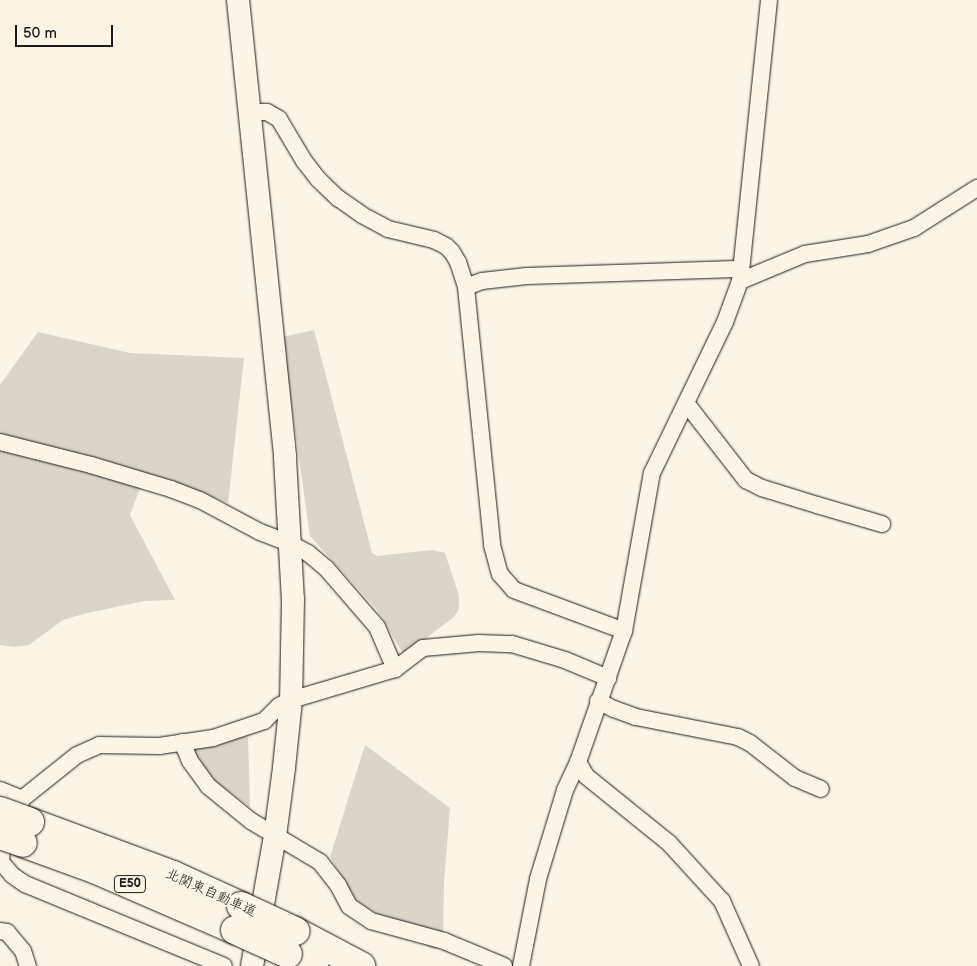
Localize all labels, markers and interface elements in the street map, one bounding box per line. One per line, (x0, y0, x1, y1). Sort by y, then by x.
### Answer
scale bar (18, 15, 115, 47)
text: 50 m (23, 24, 57, 43)
street label: 北関東自動車道 (163, 865, 259, 921)
road number: E50 (114, 874, 146, 894)

